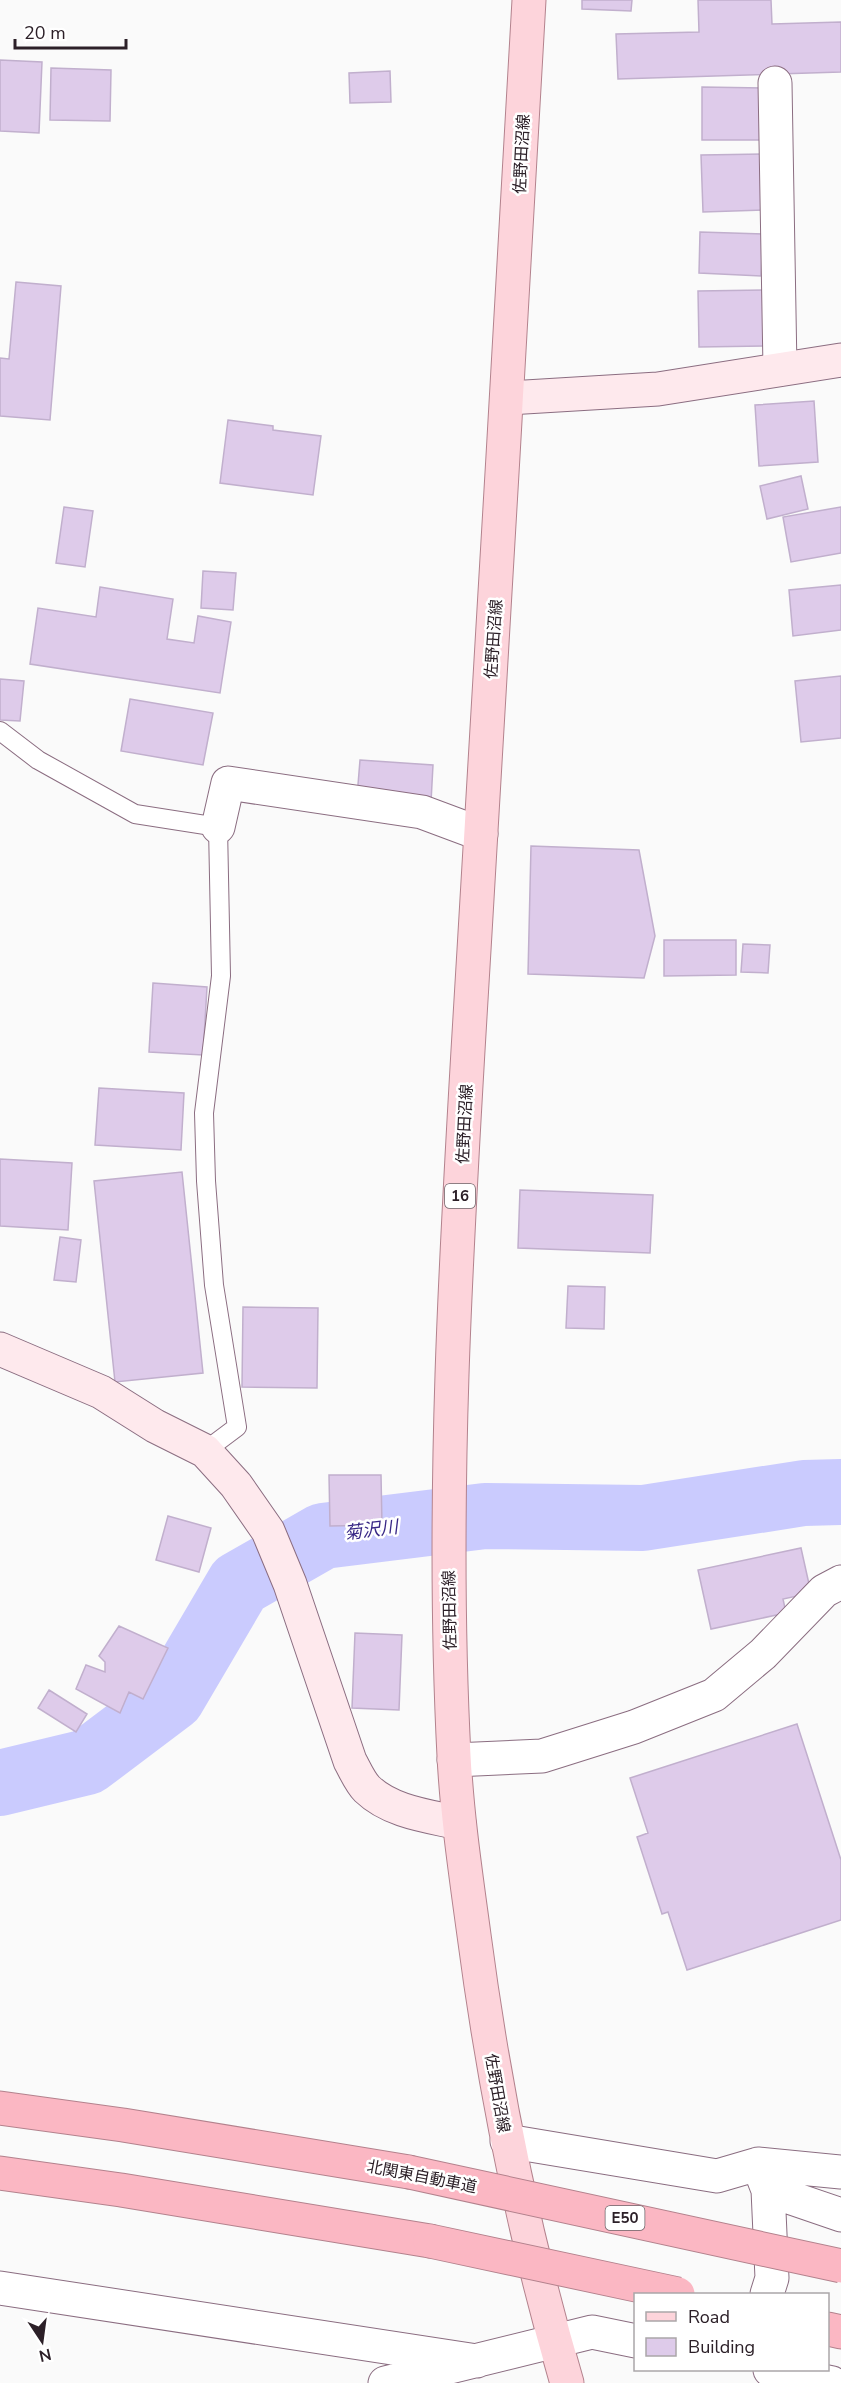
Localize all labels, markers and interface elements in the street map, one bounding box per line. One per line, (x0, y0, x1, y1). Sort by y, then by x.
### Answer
scale bar (15, 12, 126, 50)
text: 20 m (24, 21, 66, 45)
street label: 佐野田沼線 (509, 114, 535, 195)
street label: 佐野田沼線 (480, 598, 508, 680)
street label: 佐野田沼線 (452, 1084, 478, 1165)
road number: 16 (445, 1184, 475, 1208)
water label: 菊沢川 (343, 1515, 401, 1545)
street label: 佐野田沼線 (438, 1570, 462, 1650)
street label: 佐野田沼線 (479, 2052, 515, 2134)
street label: 北関東自動車道 (365, 2155, 479, 2198)
road number: E50 (606, 2206, 644, 2230)
legend (634, 2293, 829, 2371)
text: Road (688, 2305, 730, 2329)
north arrow (12, 2311, 72, 2371)
text: Building (688, 2335, 755, 2359)
text: N (37, 2343, 53, 2367)

